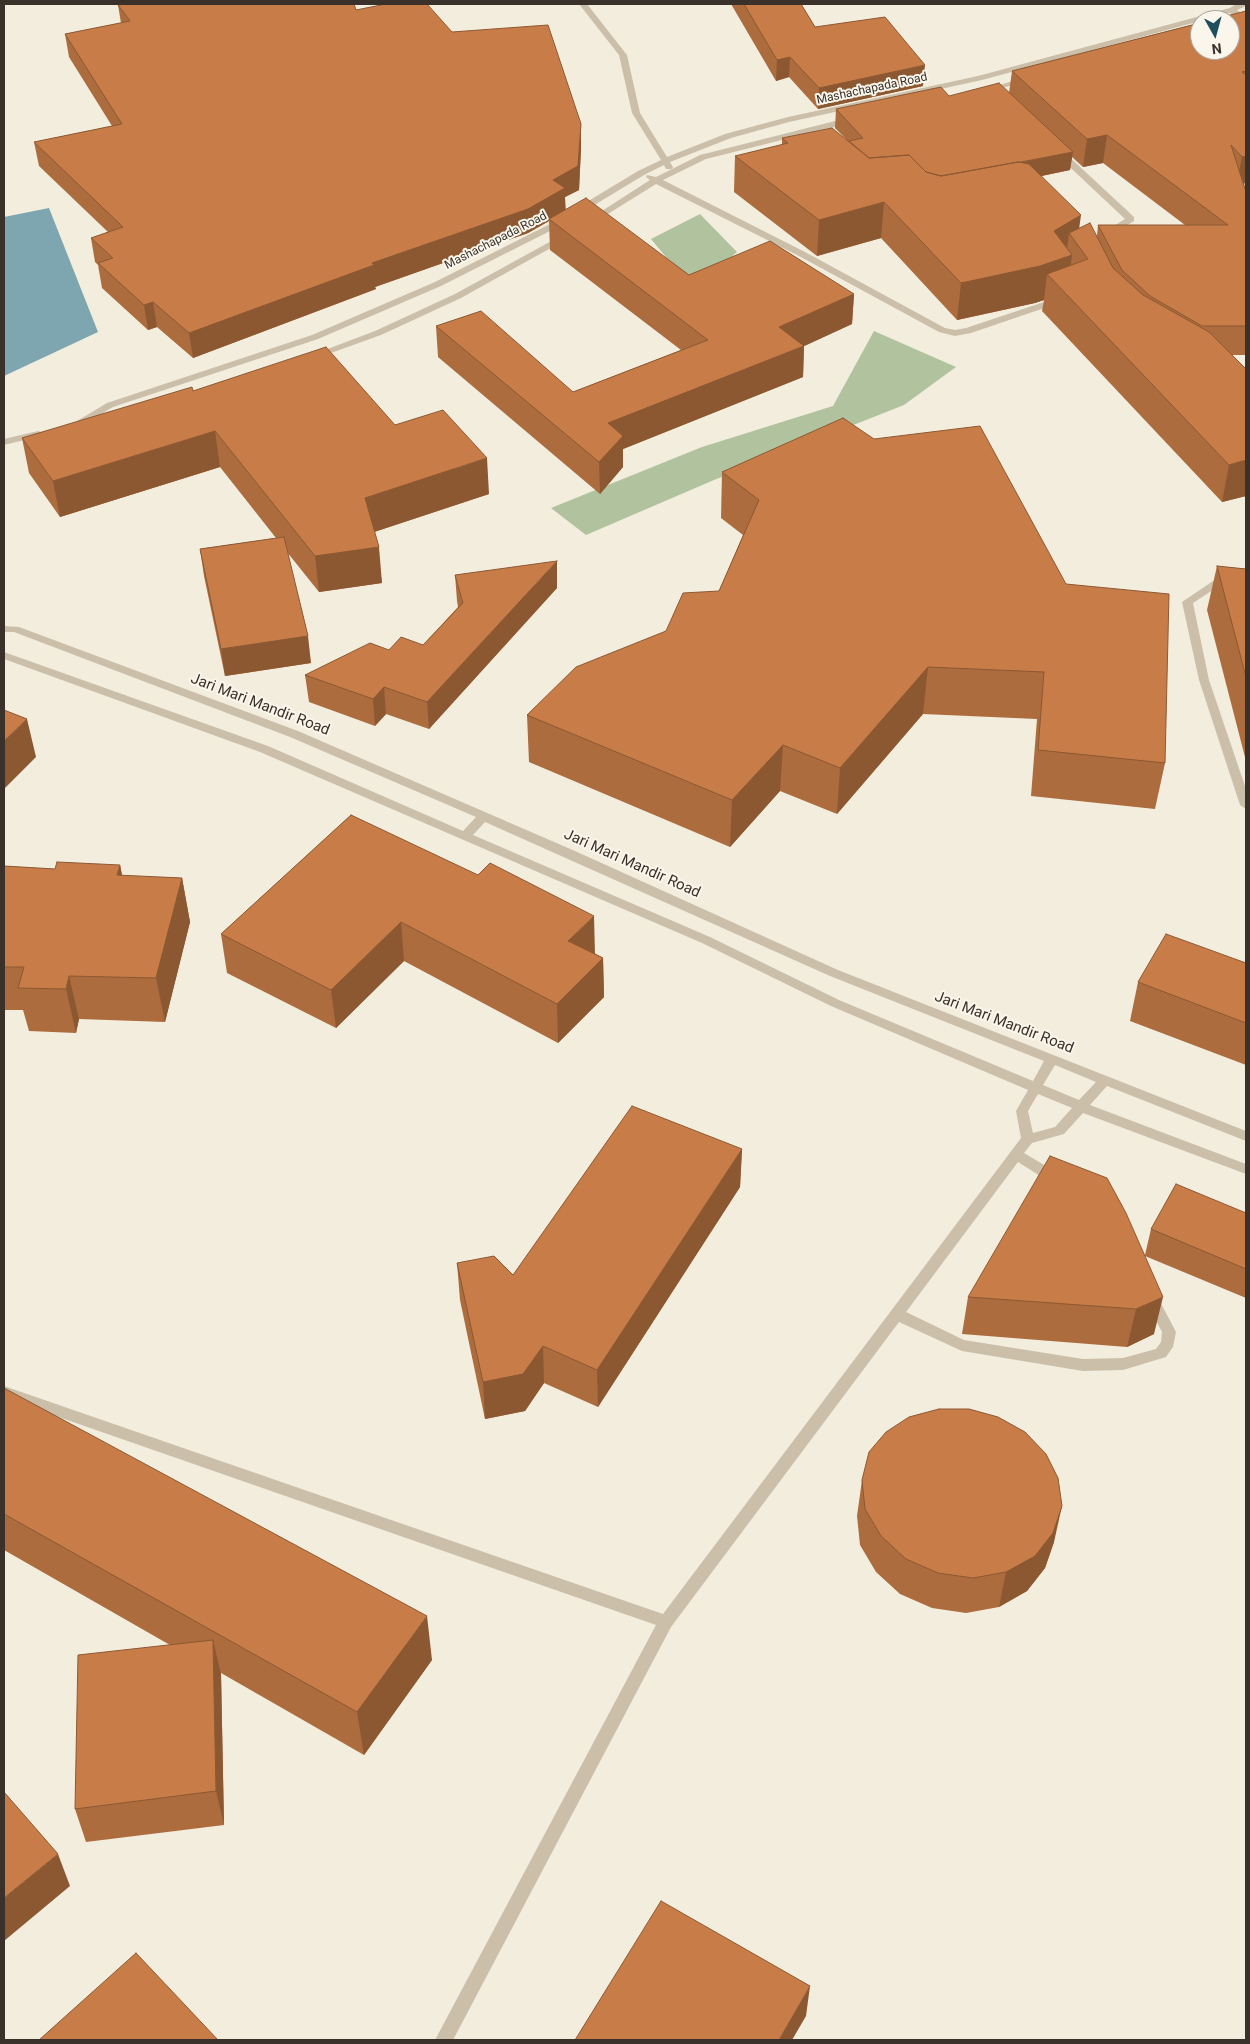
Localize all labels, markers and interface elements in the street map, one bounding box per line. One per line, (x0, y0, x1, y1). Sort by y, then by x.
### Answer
north arrow (1190, 10, 1240, 60)
text: N (1211, 40, 1223, 57)
street label: Mashachapada Road (815, 70, 929, 108)
street label: Mashachapada Road (442, 209, 550, 273)
street label: Jari Mari Mandir Road (188, 670, 332, 740)
street label: Jari Mari Mandir Road (561, 826, 703, 902)
street label: Jari Mari Mandir Road (932, 988, 1076, 1058)

